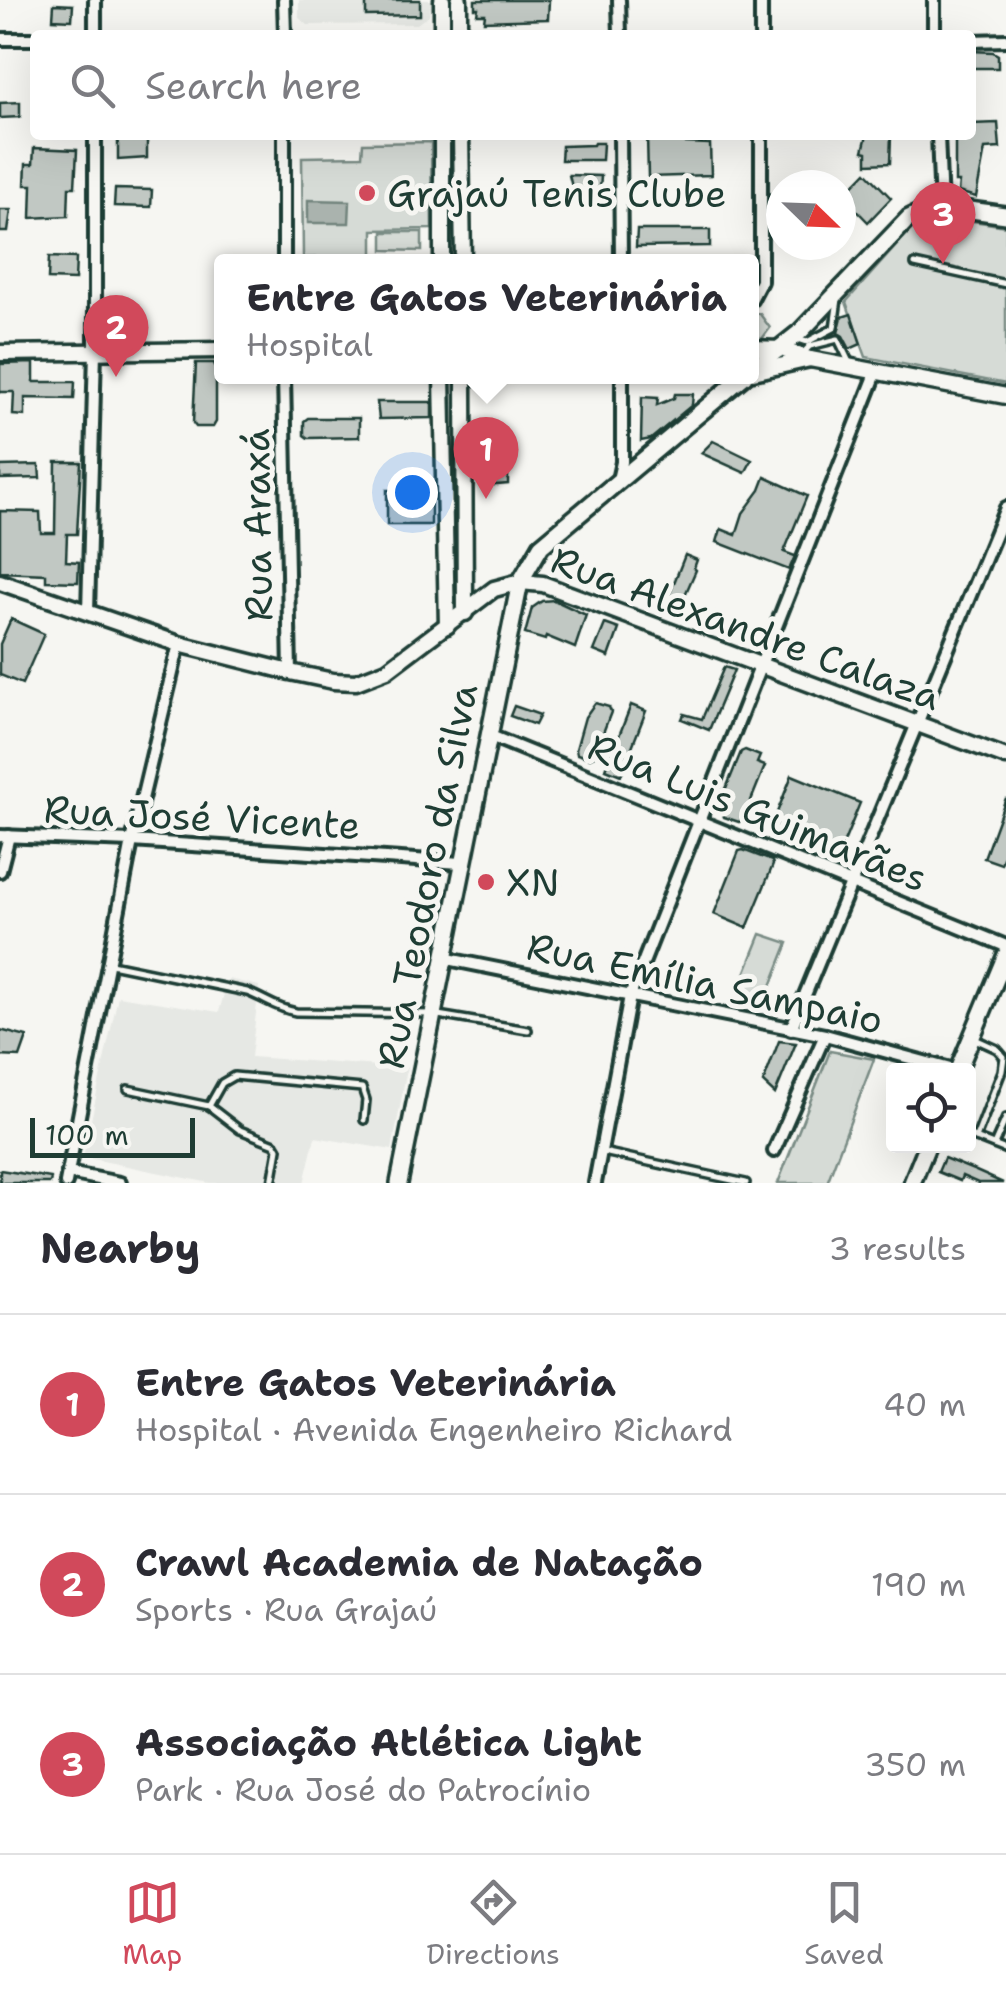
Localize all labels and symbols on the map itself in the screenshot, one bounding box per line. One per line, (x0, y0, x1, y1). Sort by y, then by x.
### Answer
place label: Grajaú Tenis Clube (387, 168, 727, 219)
north arrow (766, 170, 856, 260)
marker: Grajaú Tenis Clube (356, 182, 378, 204)
pin: 3 (910, 182, 976, 264)
pin: 2 (84, 294, 148, 377)
pin: 1 (454, 416, 518, 499)
street label: Rua Araxá (230, 428, 284, 622)
your location (387, 467, 438, 518)
street label: Rua Alexandre Calaza (544, 534, 948, 722)
street label: Rua Teodoro da Silva (365, 679, 489, 1073)
street label: Rua Luis Guimarães (581, 721, 935, 903)
street label: Rua José Vicente (43, 783, 361, 851)
place label: XN (506, 857, 560, 908)
marker: XN (475, 871, 497, 893)
street label: Rua Emília Sampaio (522, 920, 888, 1046)
scale bar (30, 1113, 195, 1158)

